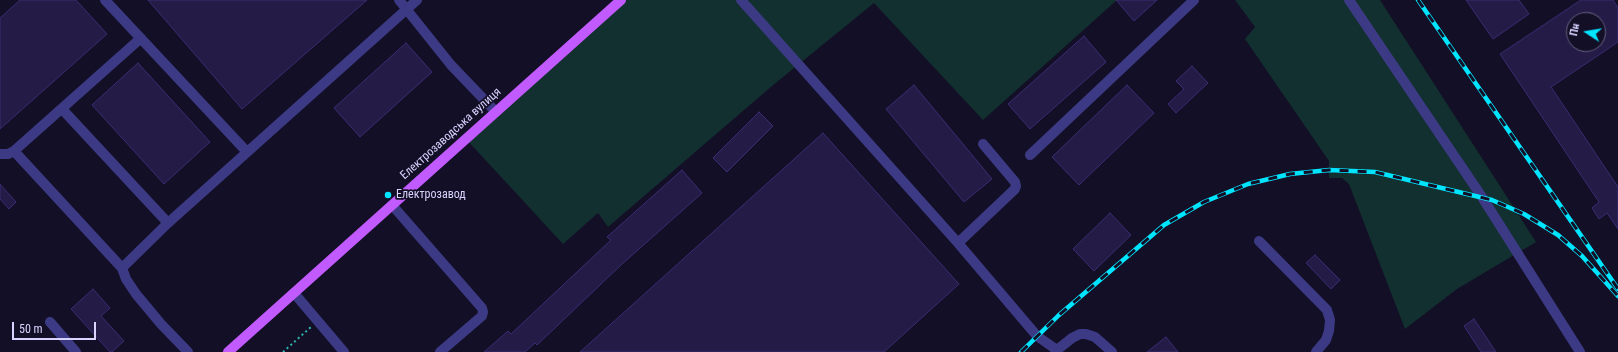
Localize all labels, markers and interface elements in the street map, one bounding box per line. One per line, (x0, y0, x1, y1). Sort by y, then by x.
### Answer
north arrow (1566, 12, 1606, 52)
text: Пн (1567, 22, 1582, 37)
street label: Електрозаводська вулиця (398, 85, 504, 183)
place label: Електрозавод (396, 188, 466, 202)
marker: Електрозавод (383, 190, 393, 200)
scale bar (14, 314, 98, 340)
text: 50 m (19, 322, 43, 336)

